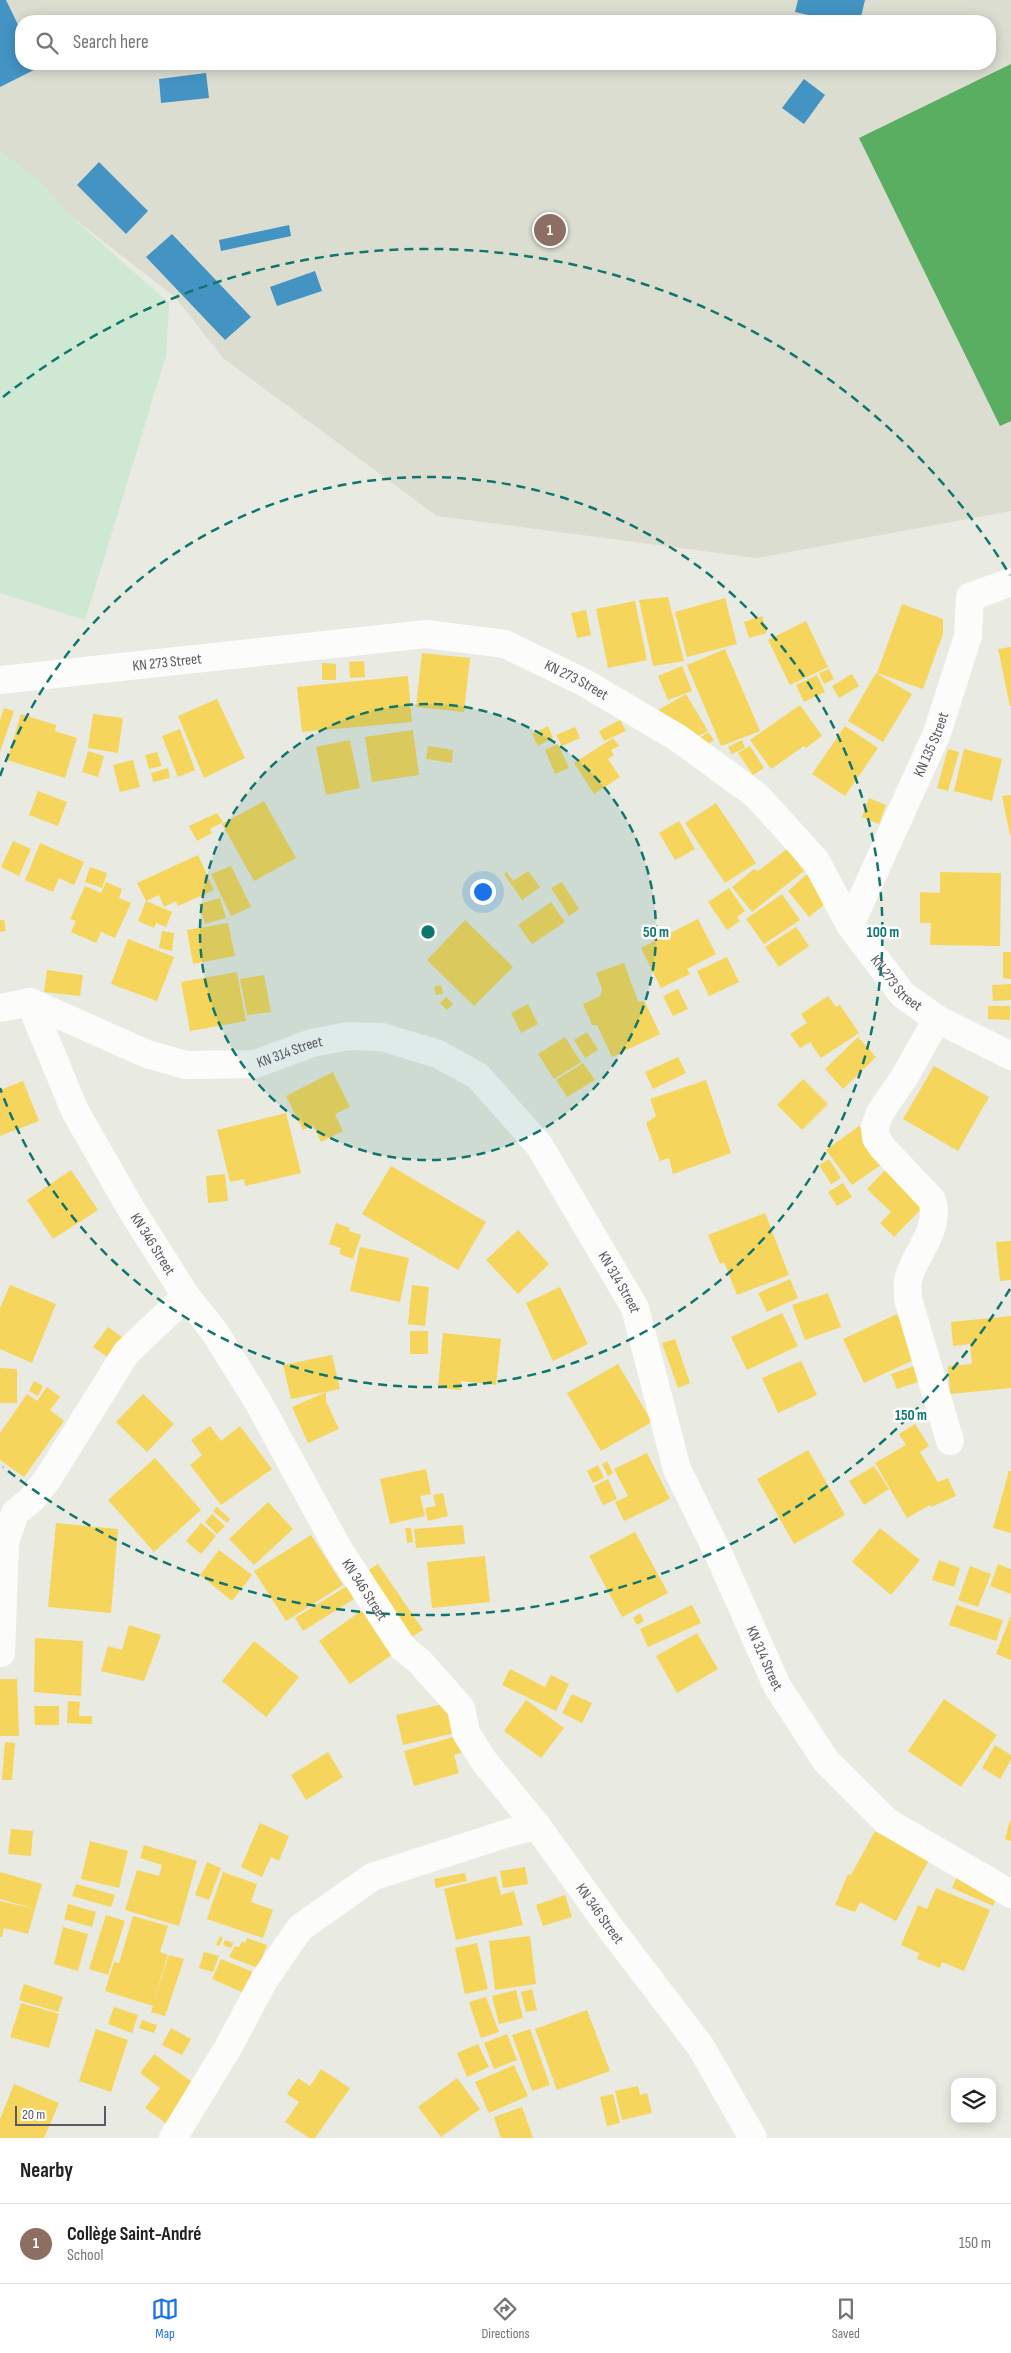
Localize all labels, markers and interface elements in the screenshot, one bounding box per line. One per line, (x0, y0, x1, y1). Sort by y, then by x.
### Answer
search box (15, 15, 996, 70)
icon: search (33, 29, 61, 57)
text: Search here (73, 31, 149, 54)
pin: 1 (534, 211, 566, 249)
street label: KN 273 Street (132, 649, 203, 675)
street label: KN 273 Street (541, 655, 612, 704)
street label: KN 135 Street (909, 709, 953, 780)
your location (470, 879, 496, 905)
centre of rings (419, 923, 437, 941)
text: 50 m (643, 923, 669, 942)
text: 100 m (867, 923, 899, 942)
street label: KN 273 Street (867, 951, 926, 1015)
street label: KN 314 Street (254, 1032, 324, 1072)
street label: KN 346 Street (126, 1209, 180, 1279)
street label: KN 314 Street (594, 1248, 645, 1315)
text: 150 m (895, 1406, 927, 1425)
street label: KN 346 Street (338, 1555, 392, 1624)
street label: KN 314 Street (742, 1623, 787, 1695)
street label: KN 346 Street (572, 1880, 629, 1948)
map controls (951, 2078, 996, 2123)
button: layers (951, 2078, 996, 2123)
scale bar (15, 2103, 106, 2126)
text: 20 m (22, 2106, 45, 2123)
text: Nearby (20, 2158, 73, 2183)
text: Collège Saint-André (67, 2223, 201, 2246)
text: 1 (33, 2234, 39, 2253)
text: 150 m (959, 2234, 991, 2253)
text: School (67, 2246, 103, 2265)
tab: Map (151, 2295, 179, 2342)
tab: Directions (481, 2295, 530, 2342)
tab: Saved (832, 2295, 860, 2342)

